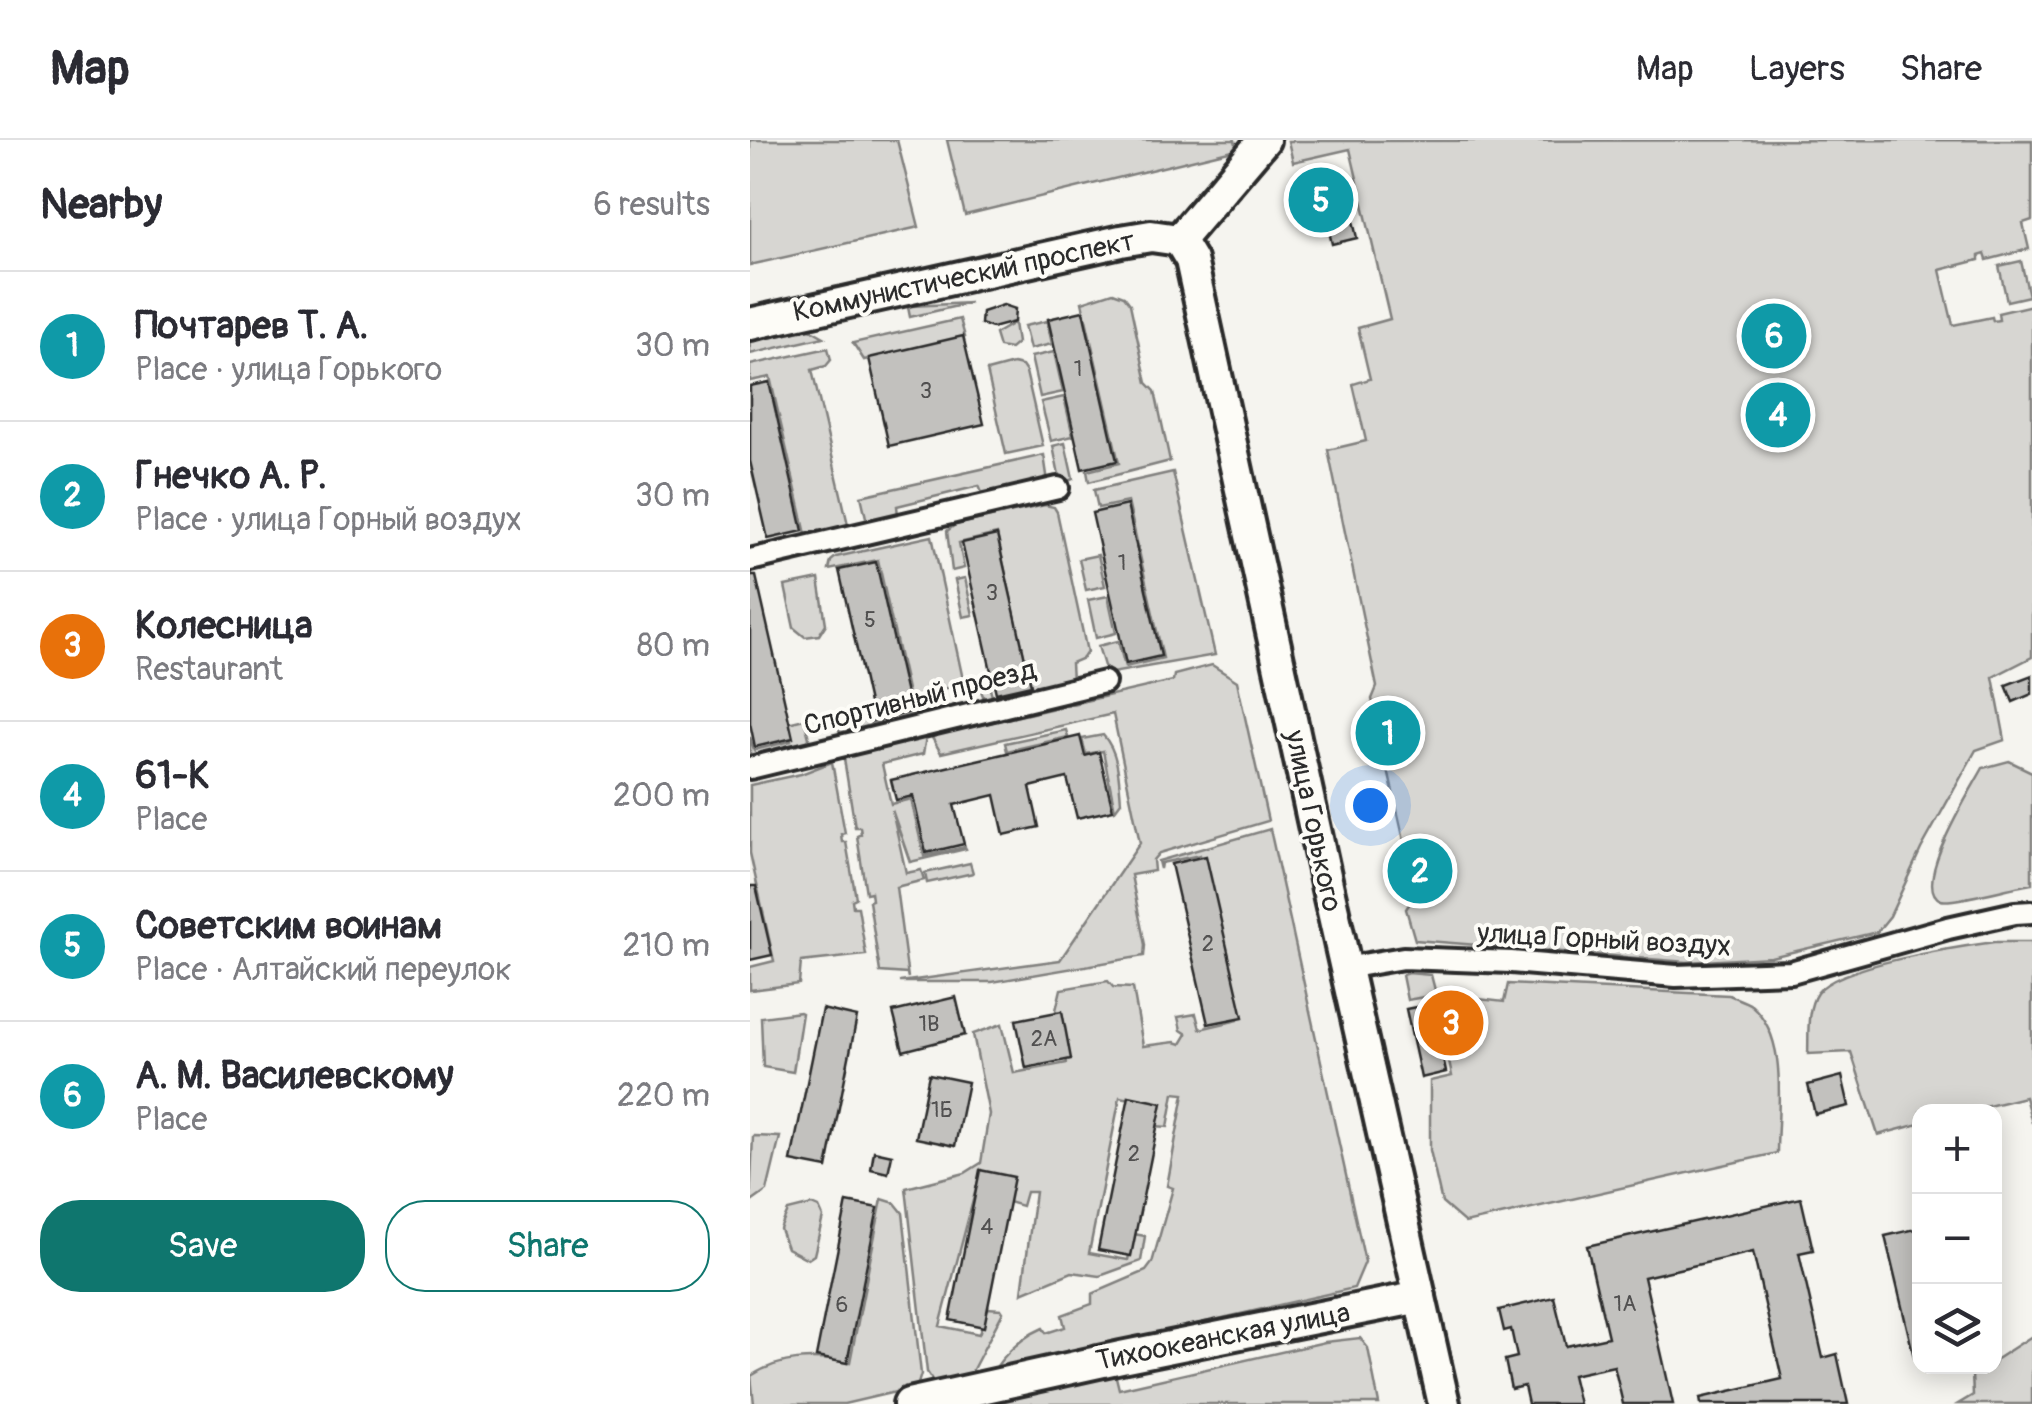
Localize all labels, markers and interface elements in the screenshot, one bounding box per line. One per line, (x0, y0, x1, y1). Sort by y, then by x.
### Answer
text: Map (50, 39, 130, 99)
text: Map (1636, 47, 1694, 91)
text: Layers (1749, 47, 1845, 91)
text: Share (1900, 47, 1982, 91)
pin: 5 (1288, 162, 1354, 238)
text: Nearby (40, 179, 162, 231)
text: 6 results (593, 185, 710, 225)
street label: Коммунистический проспект (790, 224, 1138, 330)
pin: 6 (1742, 298, 1806, 374)
text: Почтарев Т. А. (135, 302, 368, 350)
text: 1 (66, 326, 79, 366)
text: 30 m (635, 326, 710, 366)
text: Place · улица Горького (135, 350, 442, 390)
house number: 1 (1074, 355, 1082, 383)
house number: 3 (920, 377, 932, 405)
pin: 4 (1746, 378, 1810, 452)
text: Гнечко А. Р. (135, 452, 327, 500)
text: 2 (64, 476, 81, 516)
text: 30 m (635, 476, 710, 516)
text: Place · улица Горный воздух (135, 500, 522, 540)
house number: 1 (1118, 549, 1126, 577)
house number: 3 (986, 579, 998, 607)
text: Колесница (135, 602, 313, 650)
house number: 5 (864, 606, 876, 634)
text: 3 (64, 626, 81, 666)
text: 80 m (637, 626, 710, 666)
text: Restaurant (135, 650, 283, 690)
street label: Спортивный проезд (800, 652, 1040, 744)
pin: 1 (1356, 696, 1420, 770)
street label: улица Горького (1277, 726, 1349, 915)
text: 61-К (135, 752, 210, 800)
text: 4 (63, 776, 82, 816)
text: 200 m (613, 776, 710, 816)
your location (1345, 780, 1396, 831)
text: Place (135, 800, 207, 840)
pin: 2 (1388, 834, 1452, 908)
text: Советским воинам (135, 902, 442, 950)
street label: улица Горный воздух (1475, 916, 1732, 964)
text: 5 (64, 926, 81, 966)
text: 210 m (622, 926, 710, 966)
house number: 2 (1202, 930, 1214, 958)
text: Place · Алтайский переулок (135, 950, 512, 990)
pin: 3 (1418, 986, 1484, 1060)
house number: 1В (918, 1010, 940, 1038)
house number: 2А (1031, 1025, 1057, 1053)
text: А. М. Василевскому (135, 1052, 454, 1100)
text: 6 (63, 1076, 82, 1116)
text: 220 m (617, 1076, 710, 1116)
house number: 1Б (931, 1096, 953, 1124)
text: Place (135, 1100, 207, 1140)
map controls (1912, 1104, 2002, 1374)
button: + (1912, 1104, 2002, 1194)
house number: 2 (1128, 1140, 1140, 1168)
button: − (1912, 1194, 2002, 1284)
button: Save (40, 1200, 365, 1292)
button: Share (385, 1200, 710, 1292)
house number: 4 (981, 1213, 994, 1241)
button: layers (1912, 1284, 2002, 1374)
house number: 1А (1614, 1290, 1636, 1318)
house number: 6 (836, 1291, 848, 1319)
street label: Тихоокеанская улица (1093, 1295, 1353, 1379)

